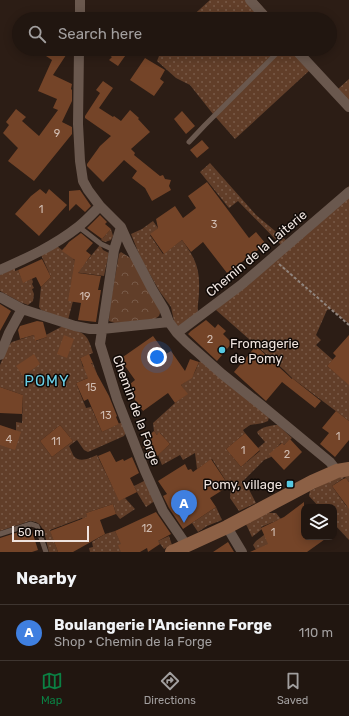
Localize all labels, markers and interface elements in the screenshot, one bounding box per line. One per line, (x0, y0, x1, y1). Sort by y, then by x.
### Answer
search box (12, 12, 337, 56)
icon: search (26, 23, 48, 45)
text: Search here (58, 25, 142, 43)
house number: 9 (54, 127, 60, 140)
house number: 1 (39, 203, 43, 216)
street label: Chemin de la Laiterie (203, 207, 310, 300)
house number: 3 (211, 218, 218, 231)
house number: 19 (79, 290, 91, 303)
house number: 2 (207, 333, 213, 346)
place label: Fromagerie de Pomy (230, 336, 299, 366)
marker: Fromagerie de Pomy (217, 345, 227, 355)
your location (147, 347, 167, 367)
street label: Chemin de la Forge (109, 353, 163, 468)
district label: POMY (24, 372, 70, 390)
house number: 15 (85, 381, 97, 394)
house number: 13 (100, 409, 112, 422)
house number: 1 (336, 430, 340, 443)
house number: 4 (6, 433, 13, 446)
house number: 11 (51, 435, 61, 448)
house number: 1 (241, 444, 245, 457)
house number: 2 (284, 448, 290, 461)
place label: Pomy, village (204, 477, 282, 493)
marker: Pomy, village (285, 479, 295, 489)
pin: A (171, 490, 197, 523)
map controls (301, 504, 337, 540)
button: layers (301, 504, 337, 540)
house number: 12 (141, 522, 153, 535)
scale bar (12, 524, 89, 543)
text: 50 m (18, 526, 44, 539)
house number: 1 (271, 526, 275, 539)
text: Nearby (16, 568, 77, 588)
text: Boulangerie l'Ancienne Forge (54, 616, 272, 634)
text: A (24, 625, 34, 640)
text: 110 m (299, 625, 333, 640)
text: Shop · Chemin de la Forge (54, 634, 212, 649)
tab: Map (41, 670, 63, 707)
tab: Directions (144, 670, 196, 707)
tab: Saved (277, 670, 308, 707)

